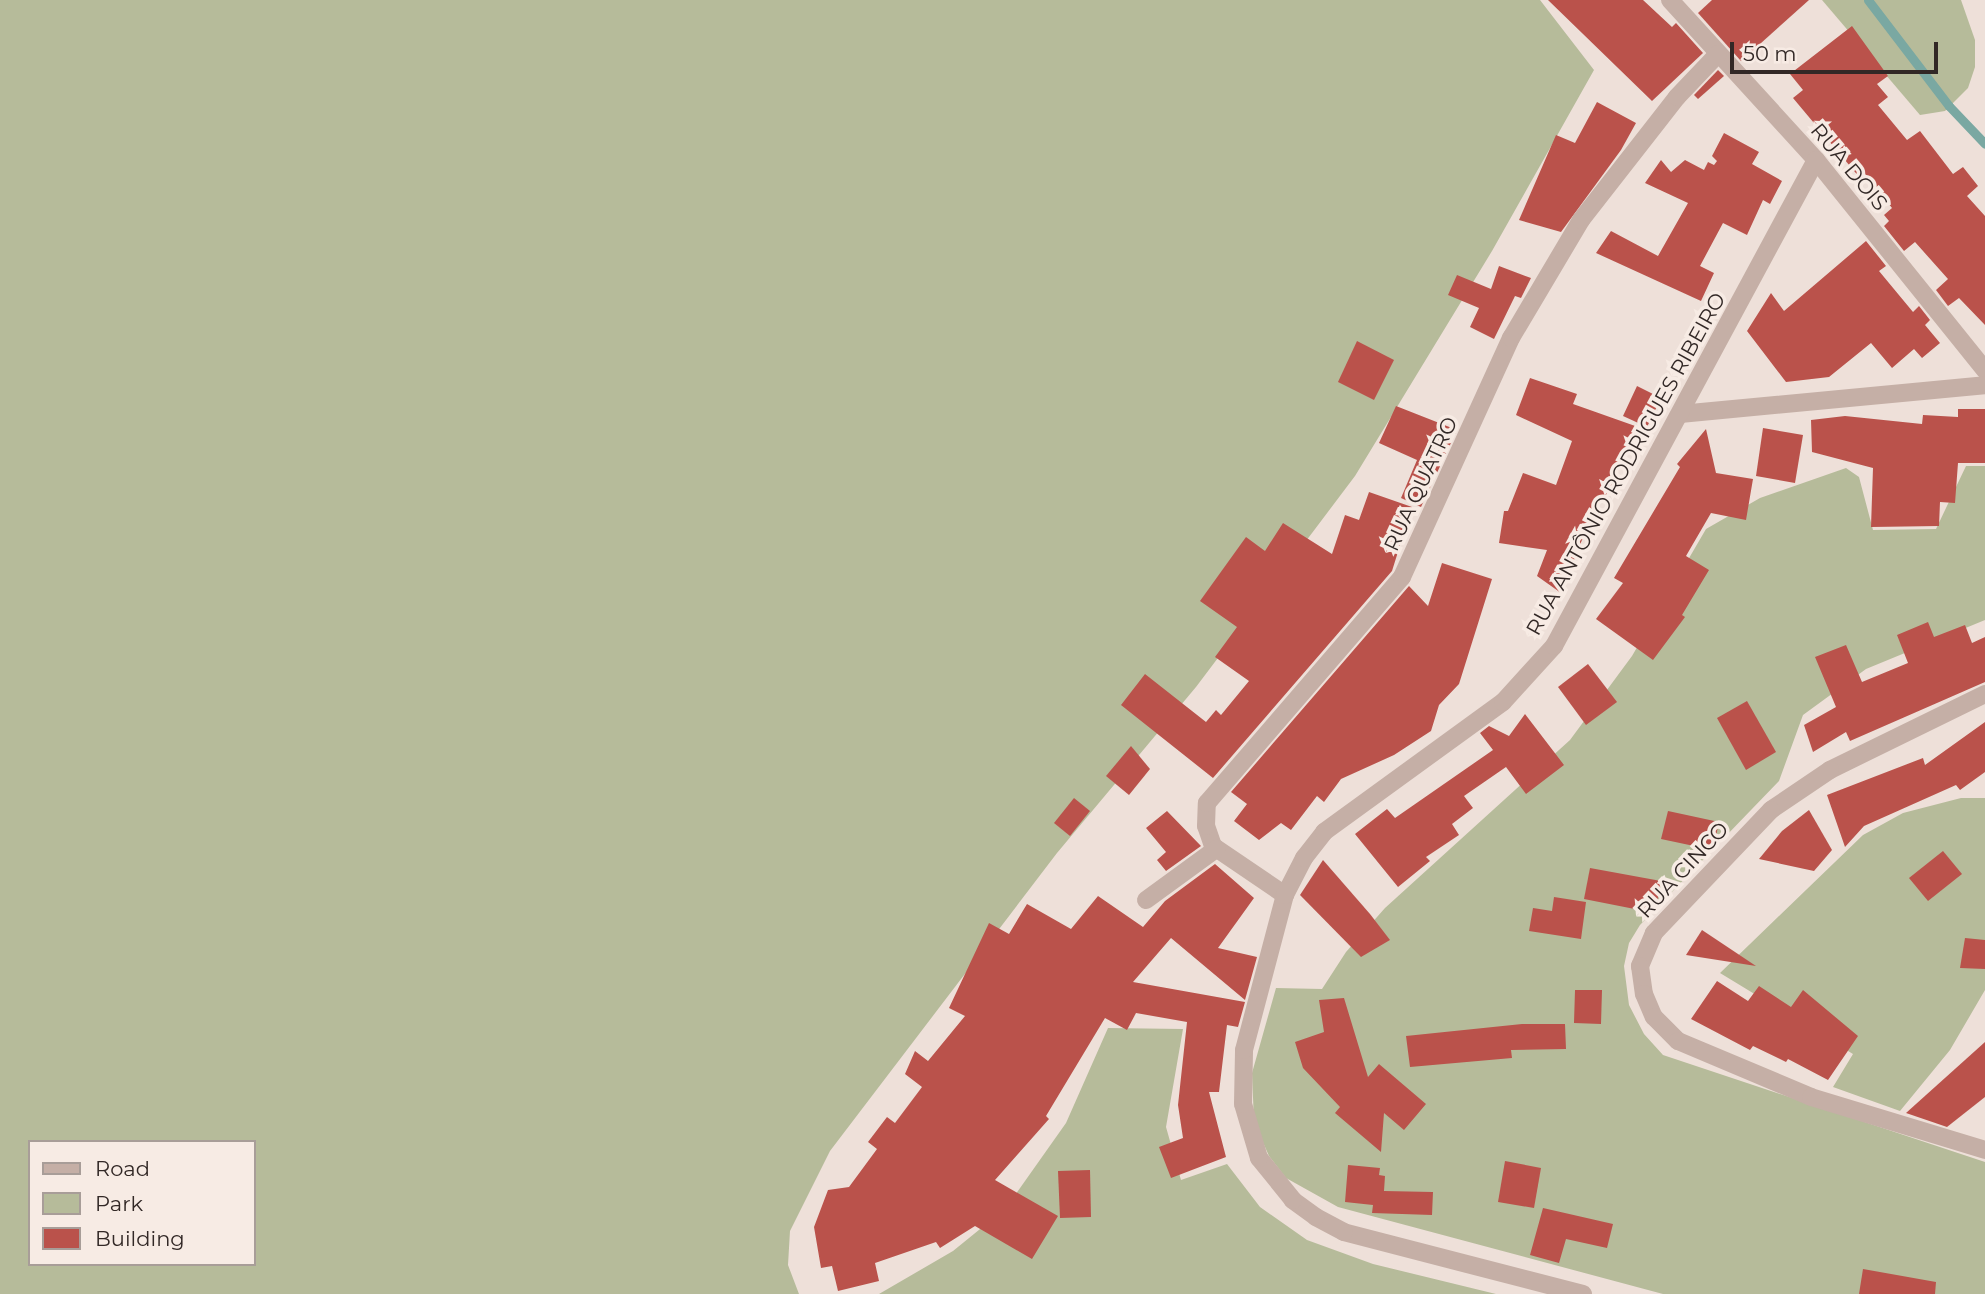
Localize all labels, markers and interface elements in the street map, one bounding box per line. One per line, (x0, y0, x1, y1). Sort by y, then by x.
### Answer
scale bar (1733, 28, 1941, 72)
text: 50 m (1743, 41, 1797, 66)
street label: RUA DOIS (1805, 118, 1893, 216)
street label: RUA ANTÔNIO RODRIGUES RIBEIRO (1521, 288, 1731, 640)
street label: RUA QUATRO (1379, 413, 1463, 555)
street label: RUA CINCO (1632, 817, 1734, 923)
legend (28, 1140, 256, 1266)
text: Road (95, 1156, 150, 1181)
text: Park (95, 1191, 143, 1216)
text: Building (95, 1226, 185, 1251)

